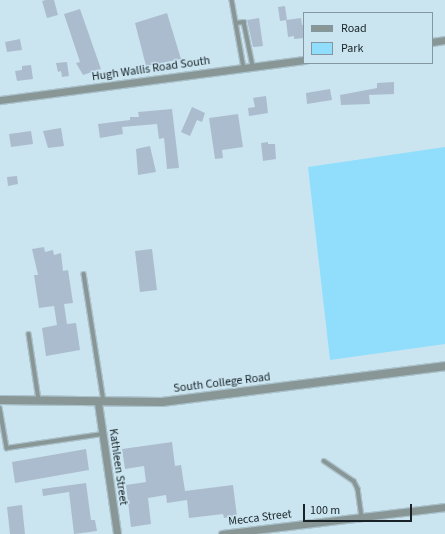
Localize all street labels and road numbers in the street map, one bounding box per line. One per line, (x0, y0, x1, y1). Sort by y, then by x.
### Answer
street label: Hugh Wallis Road South (91, 54, 211, 84)
street label: South College Road (173, 370, 271, 396)
street label: Kathleen Street (105, 428, 131, 506)
street label: Mecca Street (227, 507, 293, 529)

